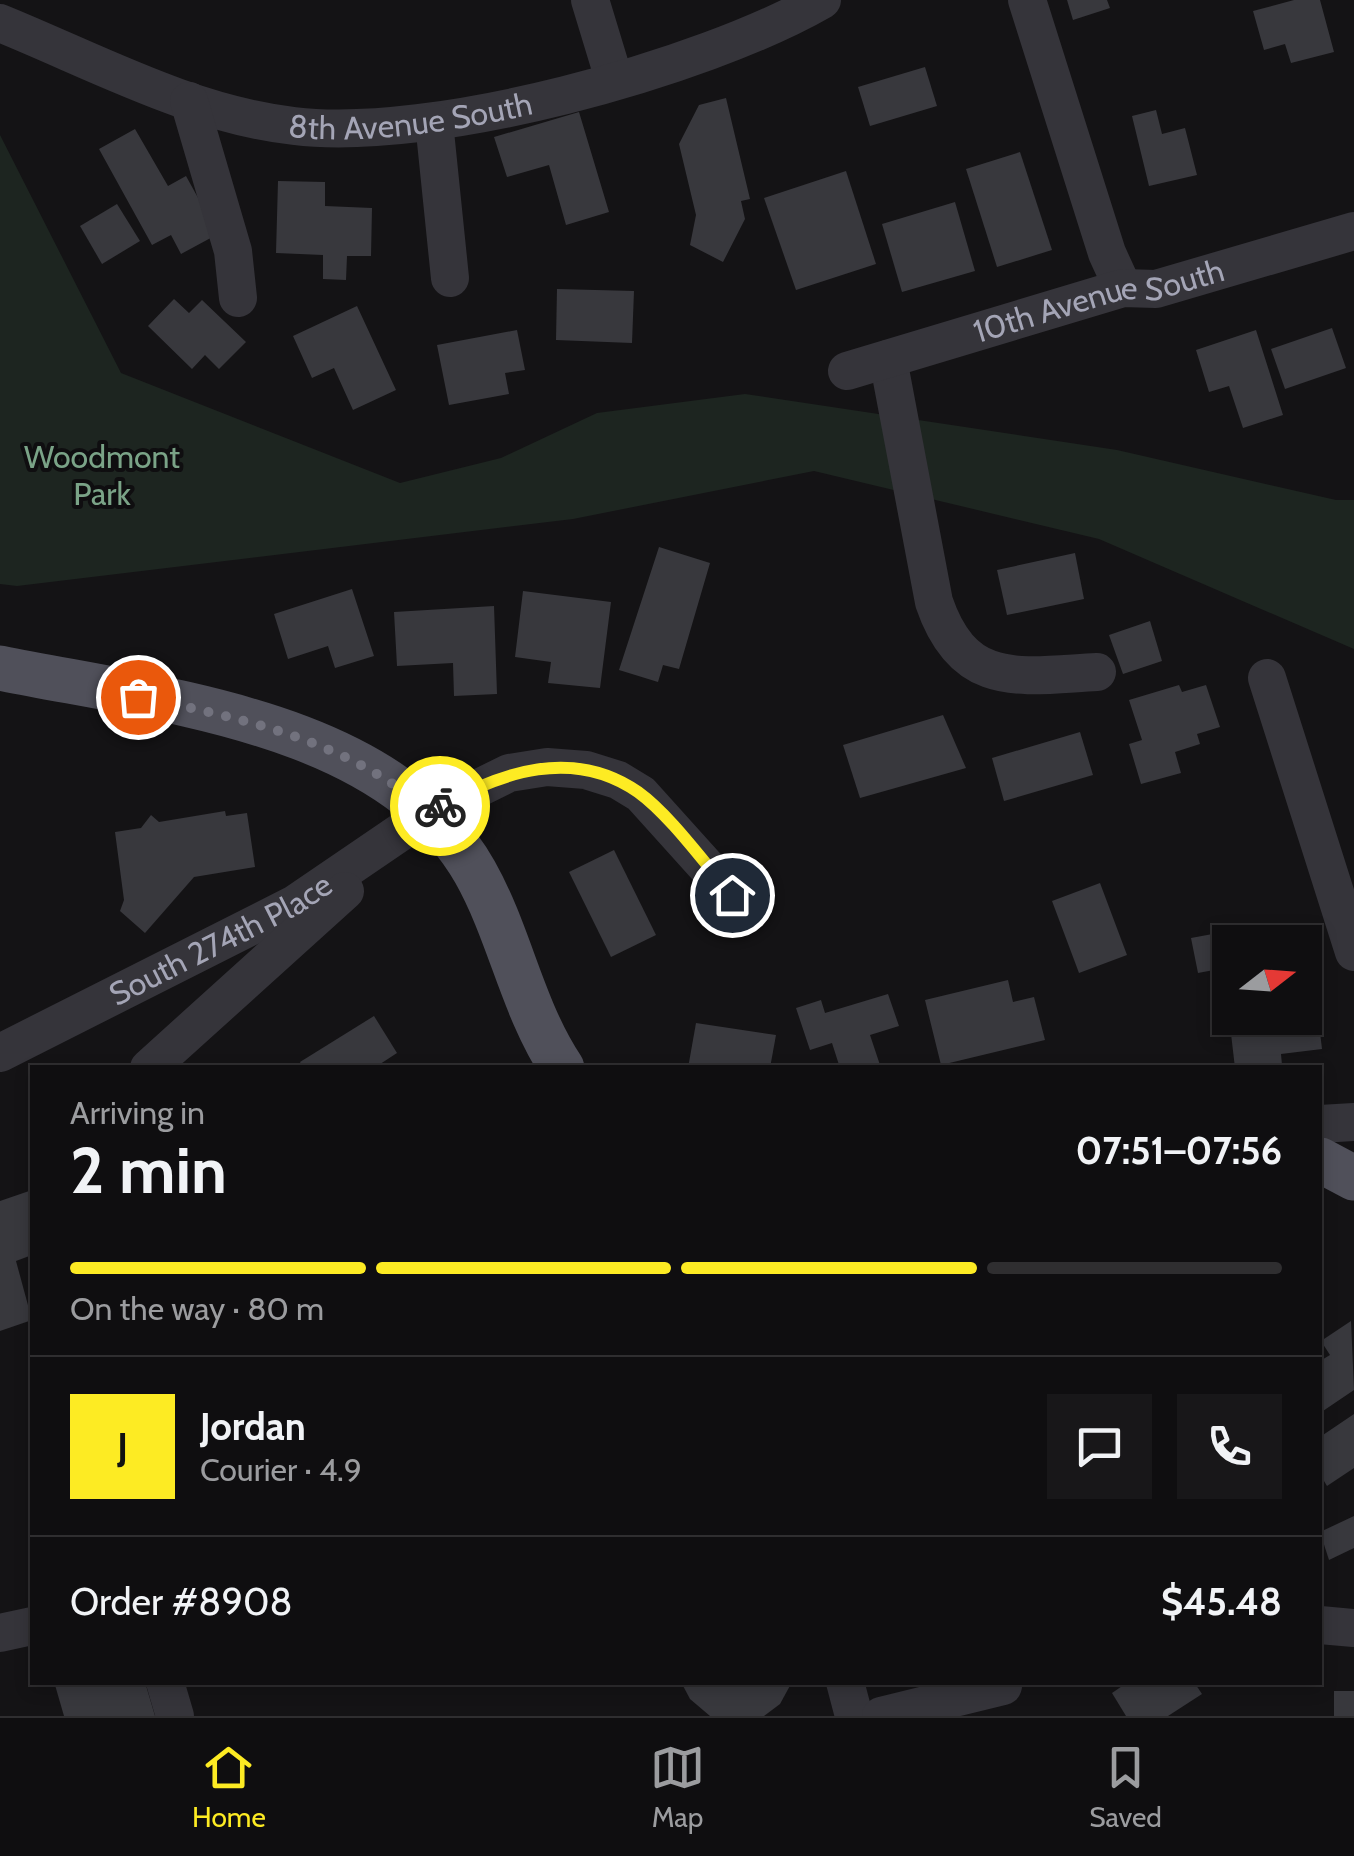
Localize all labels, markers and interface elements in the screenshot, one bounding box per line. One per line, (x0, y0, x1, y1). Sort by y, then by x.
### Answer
street label: 8th Avenue South (287, 84, 536, 148)
street label: 10th Avenue South (969, 250, 1228, 351)
park label: Woodmont Park (24, 437, 180, 513)
pin (96, 655, 181, 740)
icon: bag (111, 670, 166, 725)
courier (390, 756, 490, 856)
icon: bike (413, 779, 468, 834)
pin (690, 853, 775, 938)
street label: South 274th Place (103, 865, 339, 1014)
icon: home (705, 868, 760, 923)
north arrow (1212, 925, 1322, 1035)
map controls (1212, 925, 1322, 1035)
text: Arriving in (70, 1093, 205, 1132)
text: 07:51–07:56 (1076, 1127, 1282, 1174)
text: 2 min (70, 1130, 227, 1209)
text: On the way · 80 m (70, 1289, 324, 1328)
button: chat (1047, 1394, 1152, 1499)
button: phone (1177, 1394, 1282, 1499)
text: Jordan (200, 1403, 306, 1450)
text: J (117, 1423, 128, 1470)
text: Courier · 4.9 (200, 1450, 362, 1489)
text: Order #8908 (70, 1578, 293, 1625)
text: $45.48 (1161, 1578, 1282, 1625)
tab: Home (192, 1740, 266, 1834)
tab: Map (650, 1740, 705, 1834)
tab: Saved (1089, 1740, 1162, 1834)

